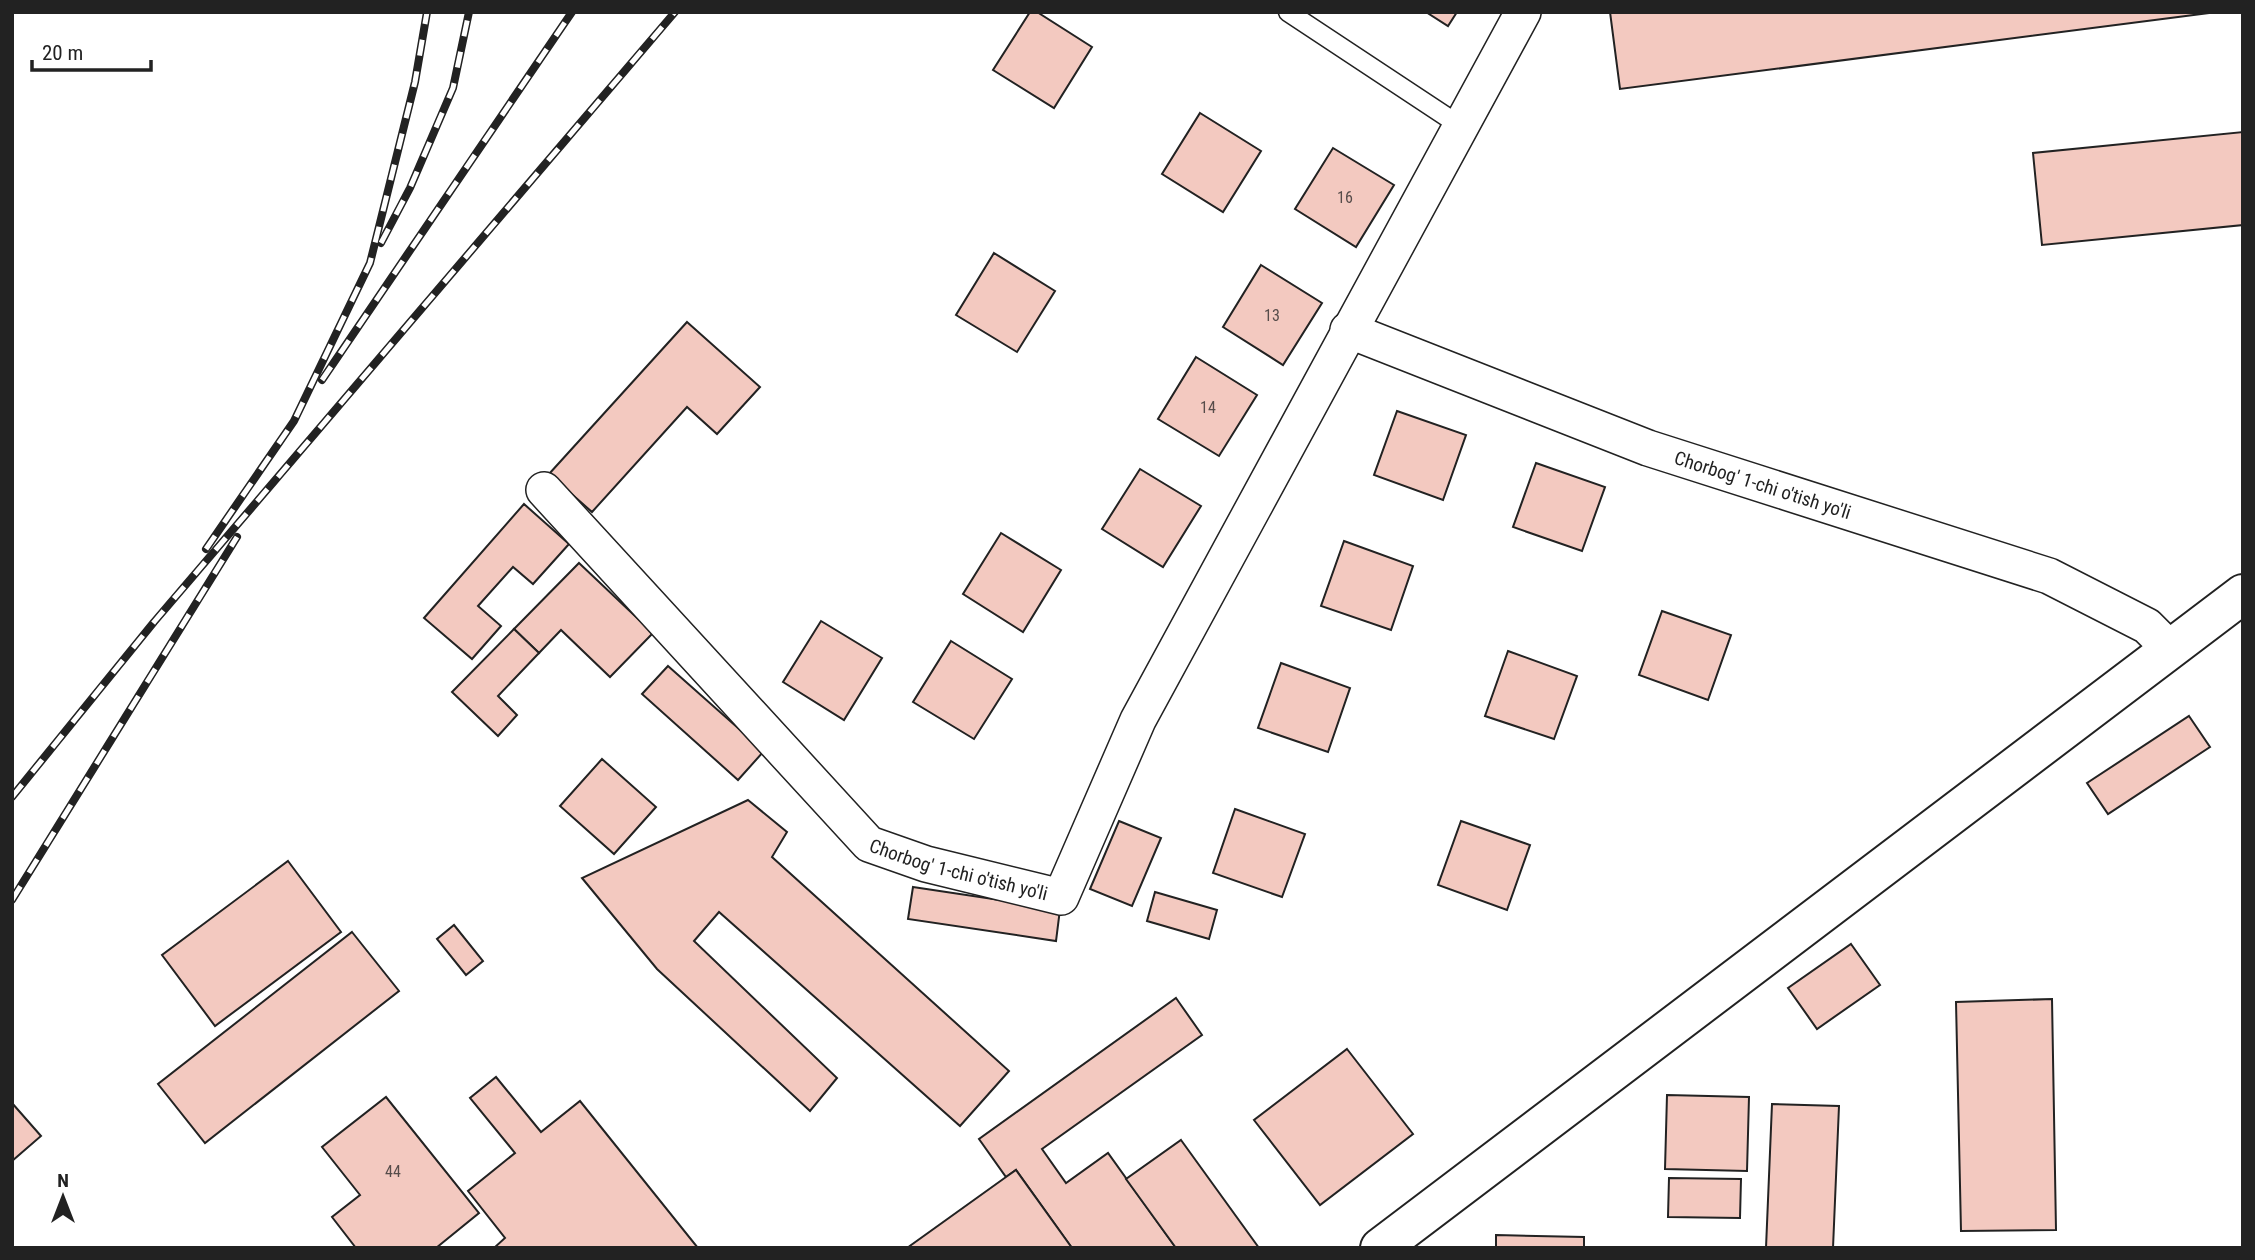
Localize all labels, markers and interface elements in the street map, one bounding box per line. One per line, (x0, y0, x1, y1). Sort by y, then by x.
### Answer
scale bar (32, 28, 150, 72)
text: 20 m (42, 41, 83, 65)
house number: 16 (1337, 188, 1353, 207)
house number: 13 (1264, 306, 1280, 325)
house number: 14 (1200, 398, 1216, 417)
street label: Chorbog' 1-chi o'tish yo'li (1672, 446, 1854, 524)
street label: Chorbog' 1-chi o'tish yo'li (866, 834, 1050, 905)
north arrow (28, 1162, 98, 1232)
house number: 44 (385, 1162, 401, 1181)
text: N (57, 1169, 69, 1192)

